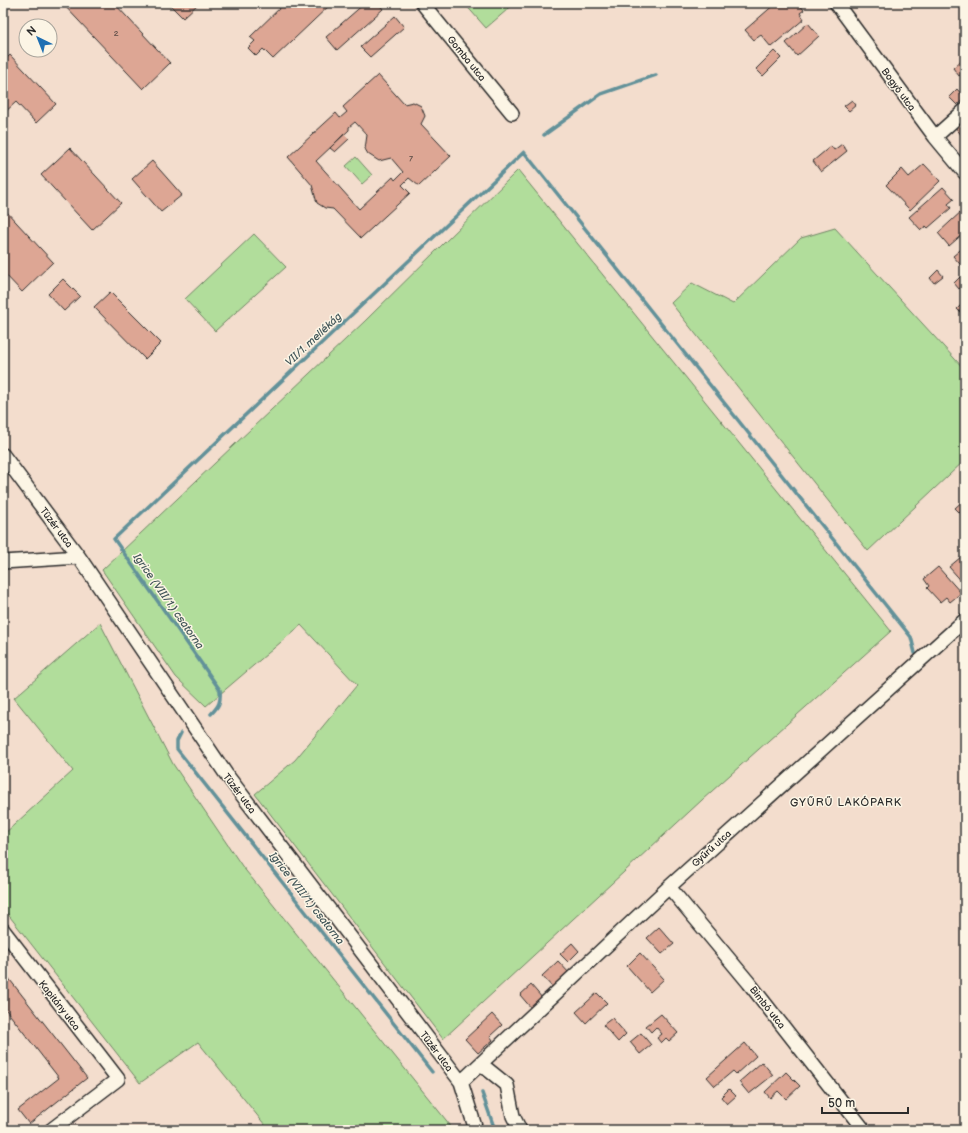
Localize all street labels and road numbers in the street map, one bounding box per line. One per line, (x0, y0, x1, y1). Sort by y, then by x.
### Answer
street label: Gomba utca (444, 34, 488, 84)
street label: Bogyó utca (879, 66, 918, 114)
street label: Tüzér utca (37, 505, 75, 550)
street label: Tüzér utca (220, 771, 258, 816)
street label: Gyűrű utca (689, 828, 734, 870)
street label: Kapitány utca (36, 978, 83, 1033)
street label: Bimbó utca (747, 984, 788, 1032)
street label: Tüzér utca (417, 1029, 455, 1074)

